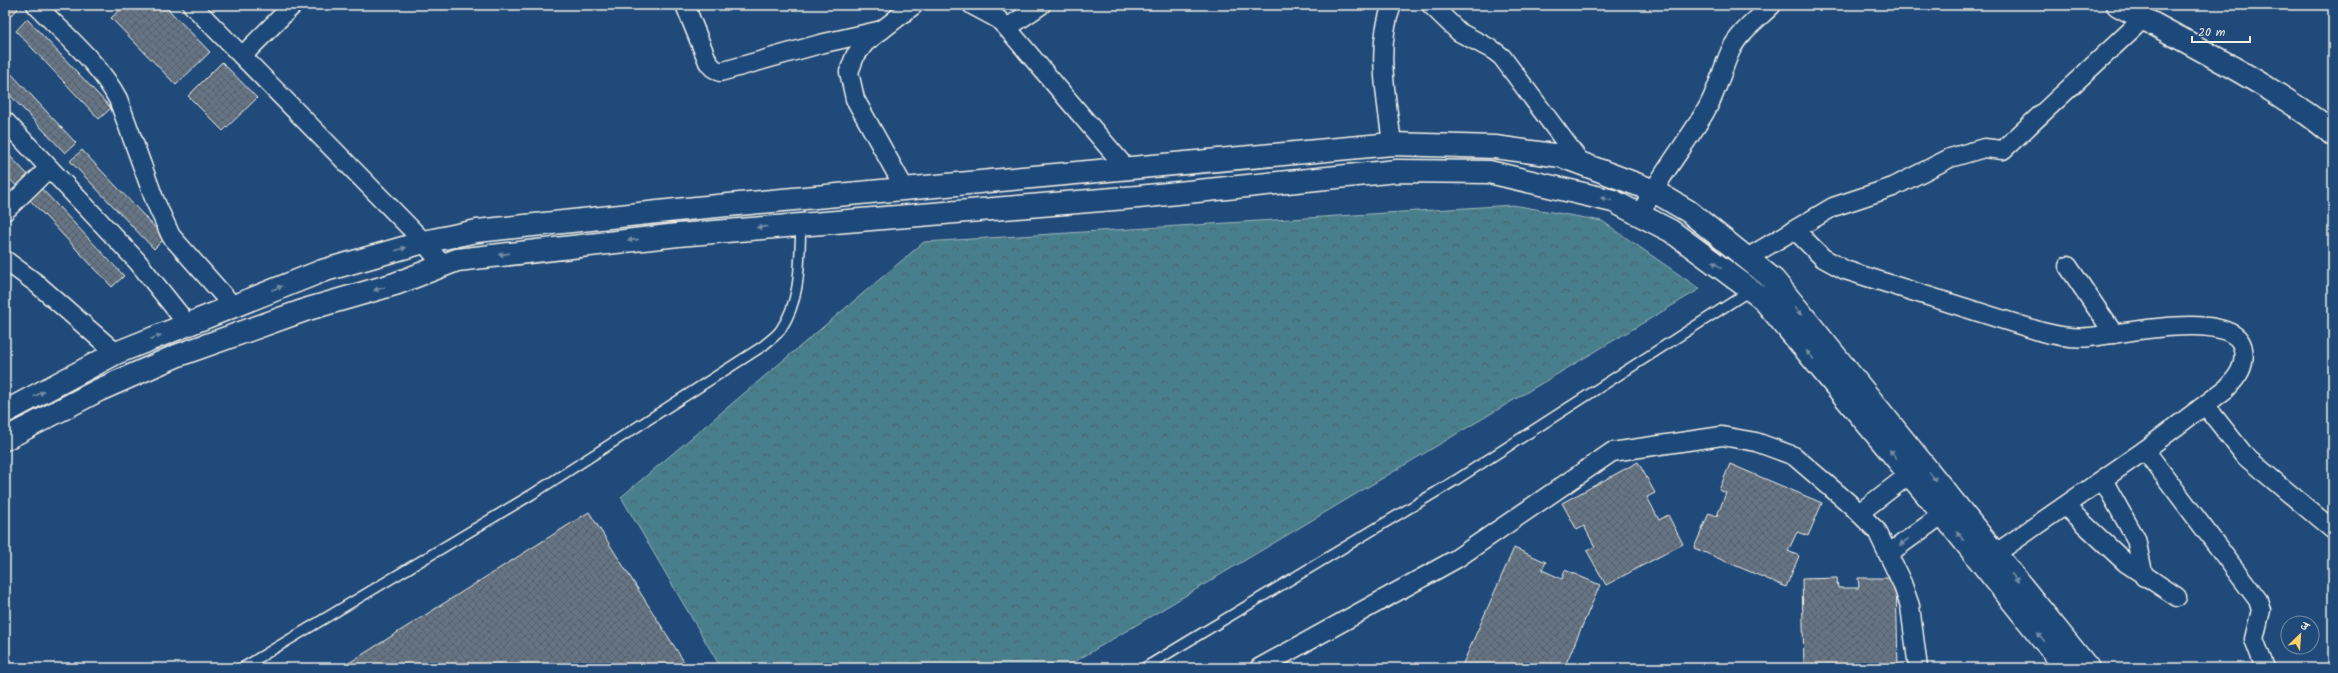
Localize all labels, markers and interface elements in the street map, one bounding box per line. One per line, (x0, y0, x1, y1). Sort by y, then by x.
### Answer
scale bar (2192, 18, 2250, 44)
text: 20 m (2198, 23, 2226, 42)
one-way arrow (1599, 196, 1611, 202)
one-way arrow (756, 224, 768, 231)
one-way arrow (627, 236, 639, 243)
one-way arrow (395, 246, 407, 252)
one-way arrow (498, 251, 510, 258)
one-way arrow (1711, 261, 1722, 269)
one-way arrow (271, 285, 283, 291)
one-way arrow (373, 286, 385, 292)
one-way arrow (1794, 305, 1802, 316)
one-way arrow (151, 334, 163, 340)
one-way arrow (1805, 349, 1814, 360)
one-way arrow (34, 390, 45, 397)
one-way arrow (1889, 449, 1898, 459)
one-way arrow (1928, 472, 1937, 482)
one-way arrow (1956, 530, 1965, 541)
one-way arrow (1898, 538, 1909, 546)
one-way arrow (2010, 572, 2019, 583)
north arrow (2280, 615, 2320, 655)
text: उ (2297, 617, 2313, 637)
one-way arrow (2037, 632, 2046, 643)

